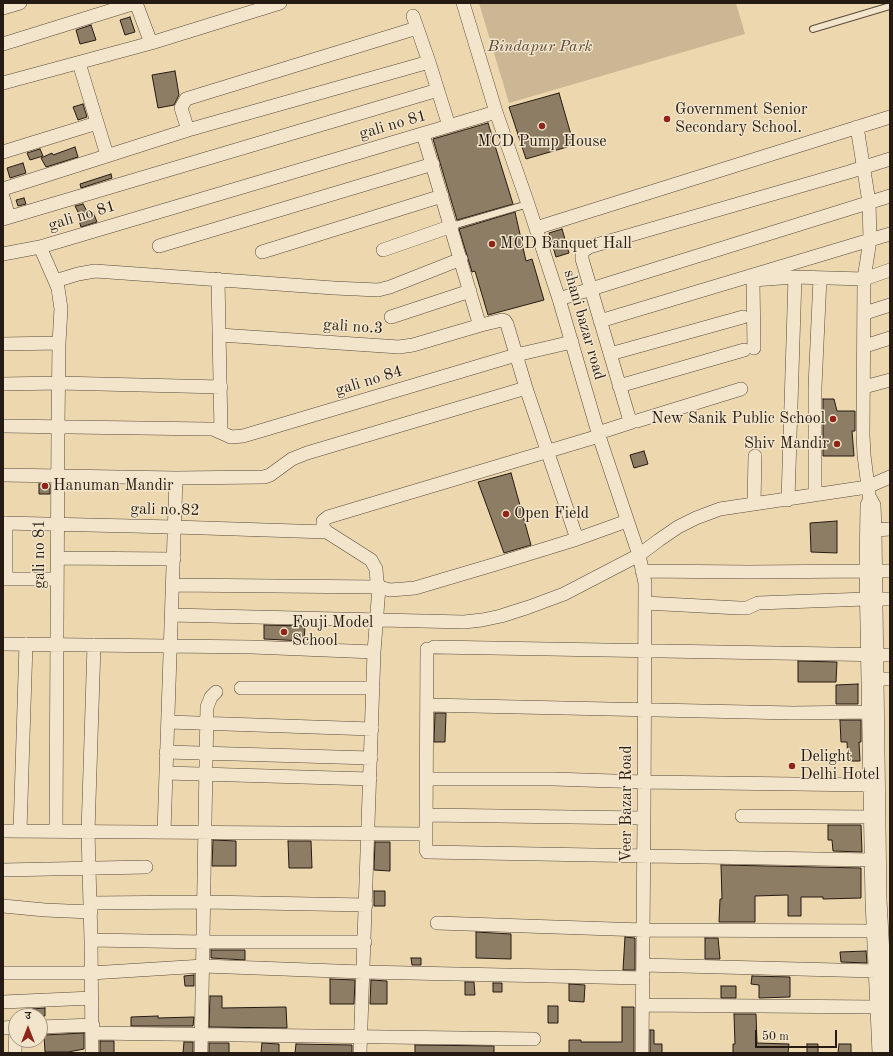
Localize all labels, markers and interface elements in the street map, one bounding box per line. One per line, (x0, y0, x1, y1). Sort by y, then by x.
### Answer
park label: Bindapur Park (488, 37, 592, 57)
place label: Government Senior Secondary School. (675, 100, 808, 138)
street label: gali no 81 (357, 106, 429, 144)
marker: Government Senior Secondary School. (662, 114, 672, 124)
marker: MCD Pump House (537, 121, 547, 131)
place label: MCD Pump House (477, 132, 607, 152)
street label: gali no 81 (46, 197, 118, 235)
place label: MCD Banquet Hall (500, 234, 632, 254)
marker: MCD Banquet Hall (487, 239, 497, 249)
street label: shani bazar road (559, 268, 609, 382)
street label: gali no.3 (322, 315, 384, 339)
street label: gali no 84 (333, 362, 405, 400)
place label: New Sanik Public School (651, 409, 825, 429)
marker: New Sanik Public School (828, 414, 838, 424)
place label: Shiv Mandir (744, 434, 829, 454)
marker: Shiv Mandir (832, 439, 842, 449)
place label: Hanuman Mandir (53, 476, 174, 496)
marker: Hanuman Mandir (40, 481, 50, 491)
street label: gali no.82 (130, 500, 200, 520)
place label: Open Field (514, 504, 589, 524)
marker: Open Field (501, 509, 511, 519)
street label: gali no 81 (30, 519, 50, 589)
place label: Fouji Model School (292, 613, 373, 651)
marker: Fouji Model School (279, 627, 289, 637)
street label: Veer Bazar Road (617, 745, 637, 863)
place label: Delight Delhi Hotel (800, 747, 879, 785)
marker: Delight Delhi Hotel (787, 761, 797, 771)
north arrow (8, 1008, 48, 1048)
text: उ (25, 1011, 31, 1022)
scale bar (757, 1022, 839, 1048)
text: 50 m (762, 1031, 789, 1043)

